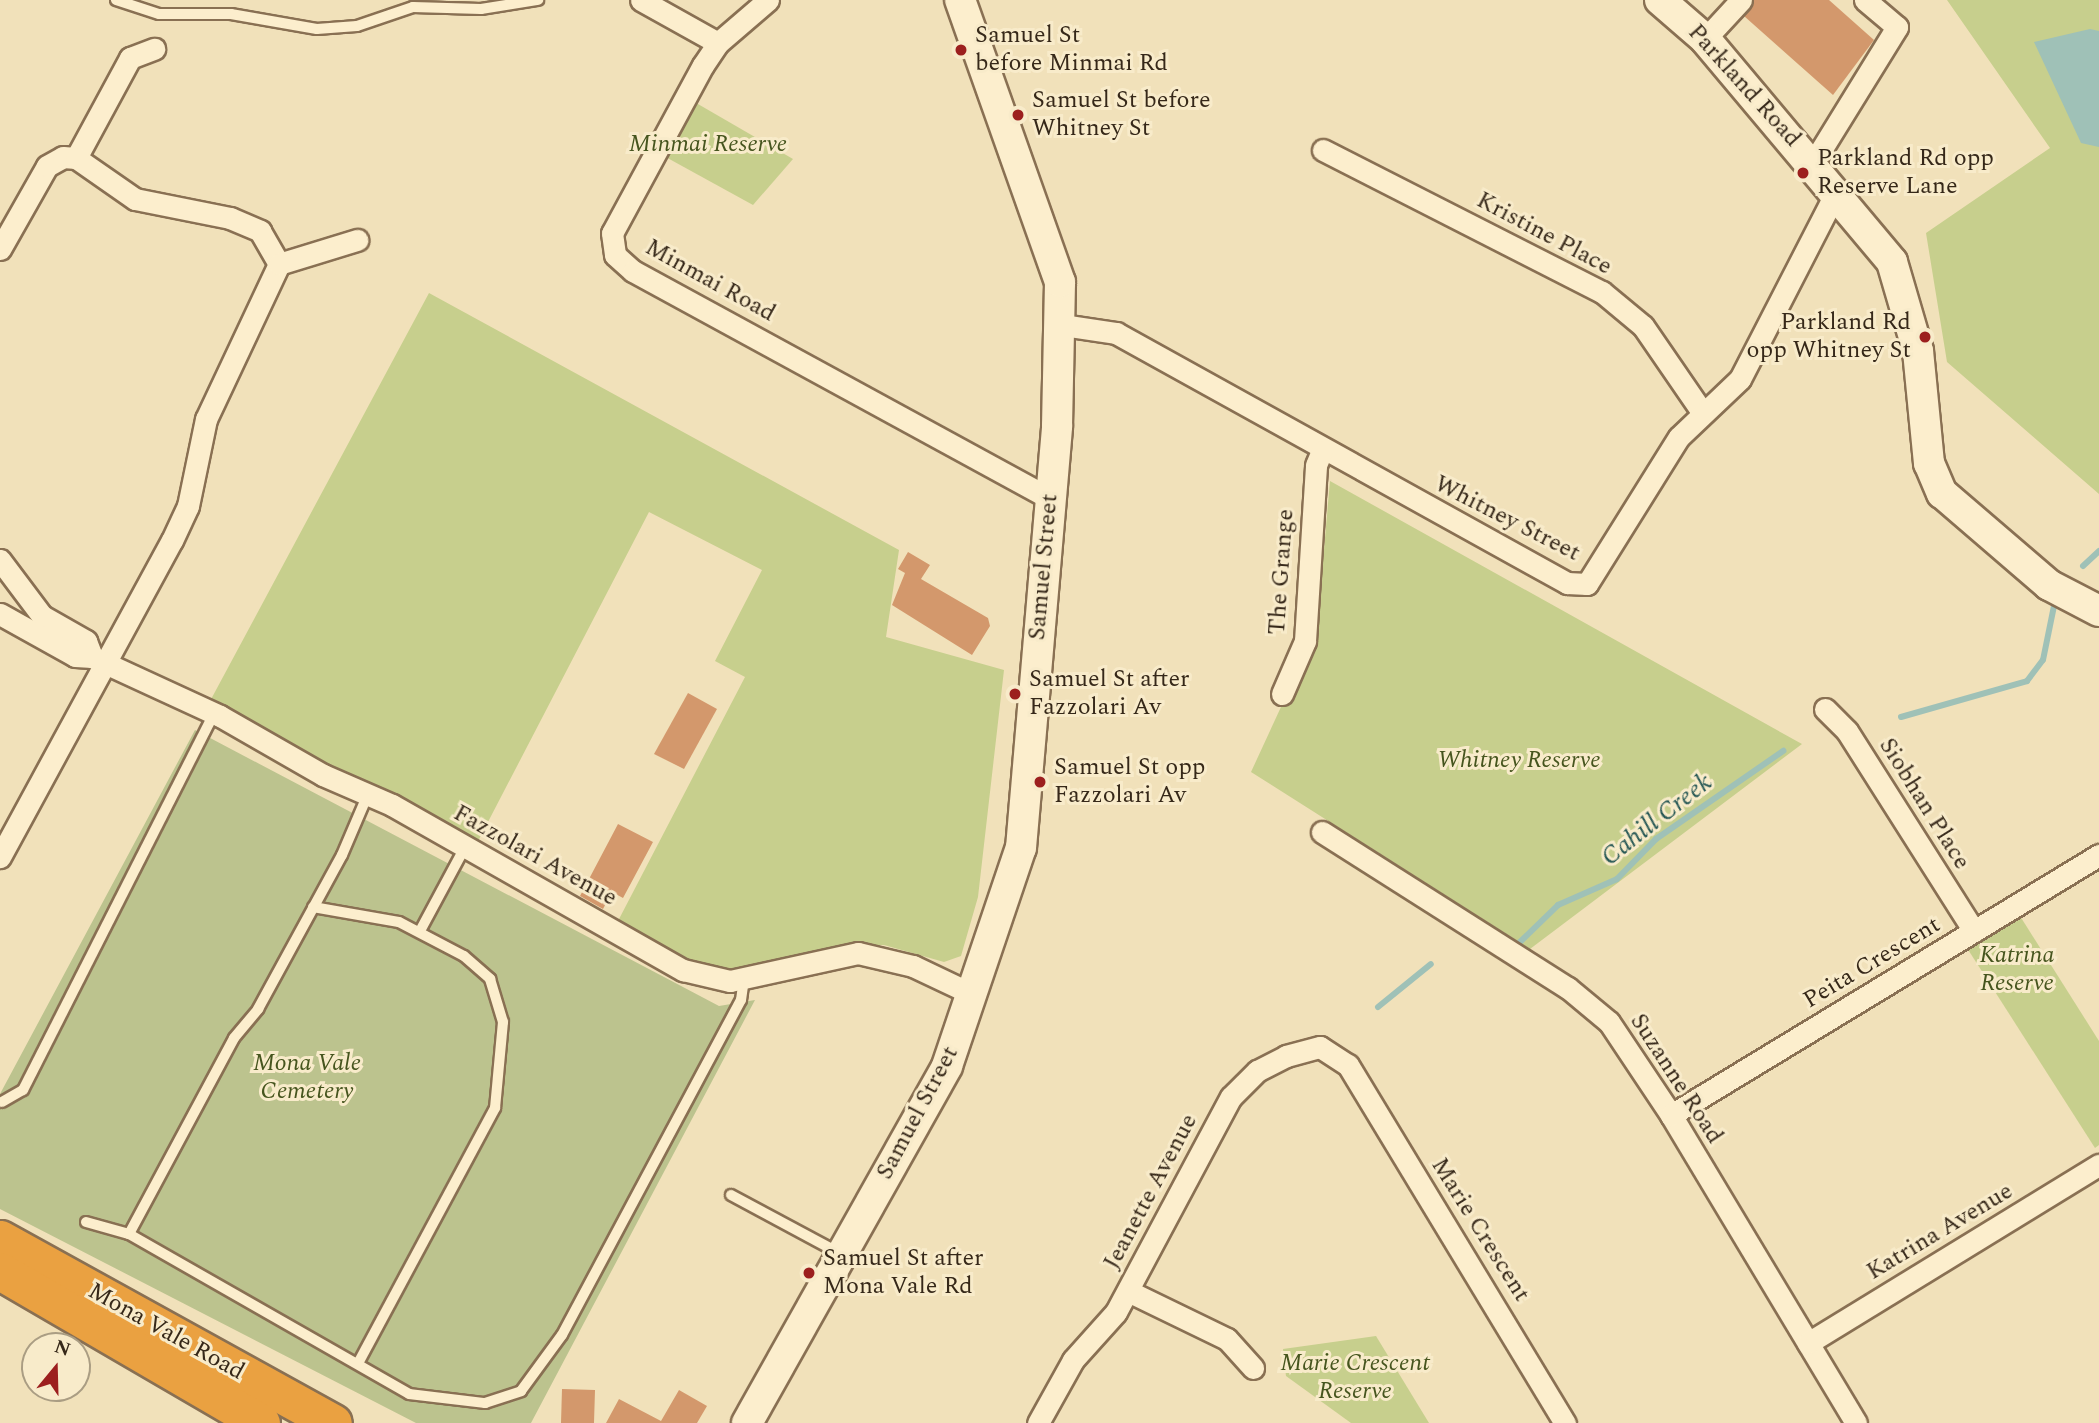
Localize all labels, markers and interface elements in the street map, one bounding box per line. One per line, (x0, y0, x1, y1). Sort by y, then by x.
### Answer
street label: Parkland Road (1681, 19, 1807, 153)
place label: Samuel St before Minmai Rd (975, 22, 1168, 78)
marker: Samuel St before Minmai Rd (953, 42, 969, 58)
place label: Samuel St before Whitney St (1032, 87, 1211, 143)
marker: Samuel St before Whitney St (1010, 107, 1026, 123)
park label: Minmai Reserve (629, 131, 787, 159)
place label: Parkland Rd opp Reserve Lane (1817, 145, 1994, 201)
marker: Parkland Rd opp Reserve Lane (1795, 165, 1811, 181)
street label: Kristine Place (1471, 186, 1617, 282)
street label: Minmai Road (640, 233, 780, 329)
place label: Parkland Rd opp Whitney St (1747, 309, 1911, 365)
marker: Parkland Rd opp Whitney St (1917, 329, 1933, 345)
street label: Whitney Street (1429, 470, 1585, 568)
street label: Samuel Street (1023, 493, 1065, 641)
street label: The Grange (1263, 508, 1301, 636)
place label: Samuel St after Fazzolari Av (1029, 666, 1190, 722)
marker: Samuel St after Fazzolari Av (1007, 686, 1023, 702)
street label: Siobhan Place (1872, 733, 1976, 875)
park label: Whitney Reserve (1437, 747, 1601, 775)
place label: Samuel St opp Fazzolari Av (1054, 754, 1205, 810)
water label: Cahill Creek (1595, 767, 1719, 873)
marker: Samuel St opp Fazzolari Av (1032, 774, 1048, 790)
street label: Fazzolari Avenue (448, 799, 622, 913)
street label: Peita Crescent (1798, 911, 1946, 1015)
park label: Katrina Reserve (1980, 942, 2054, 998)
street label: Suzanne Road (1623, 1009, 1729, 1149)
street label: Samuel Street (871, 1041, 965, 1185)
park label: Mona Vale Cemetery (253, 1050, 361, 1106)
street label: Jeanette Avenue (1098, 1109, 1204, 1275)
street label: Marie Crescent (1424, 1153, 1536, 1307)
street label: Katrina Avenue (1862, 1177, 2018, 1287)
place label: Samuel St after Mona Vale Rd (823, 1245, 984, 1301)
marker: Samuel St after Mona Vale Rd (801, 1265, 817, 1281)
street label: Mona Vale Road (83, 1277, 249, 1387)
north arrow (21, 1332, 91, 1402)
text: N (50, 1332, 74, 1365)
park label: Marie Crescent Reserve (1280, 1350, 1430, 1406)

